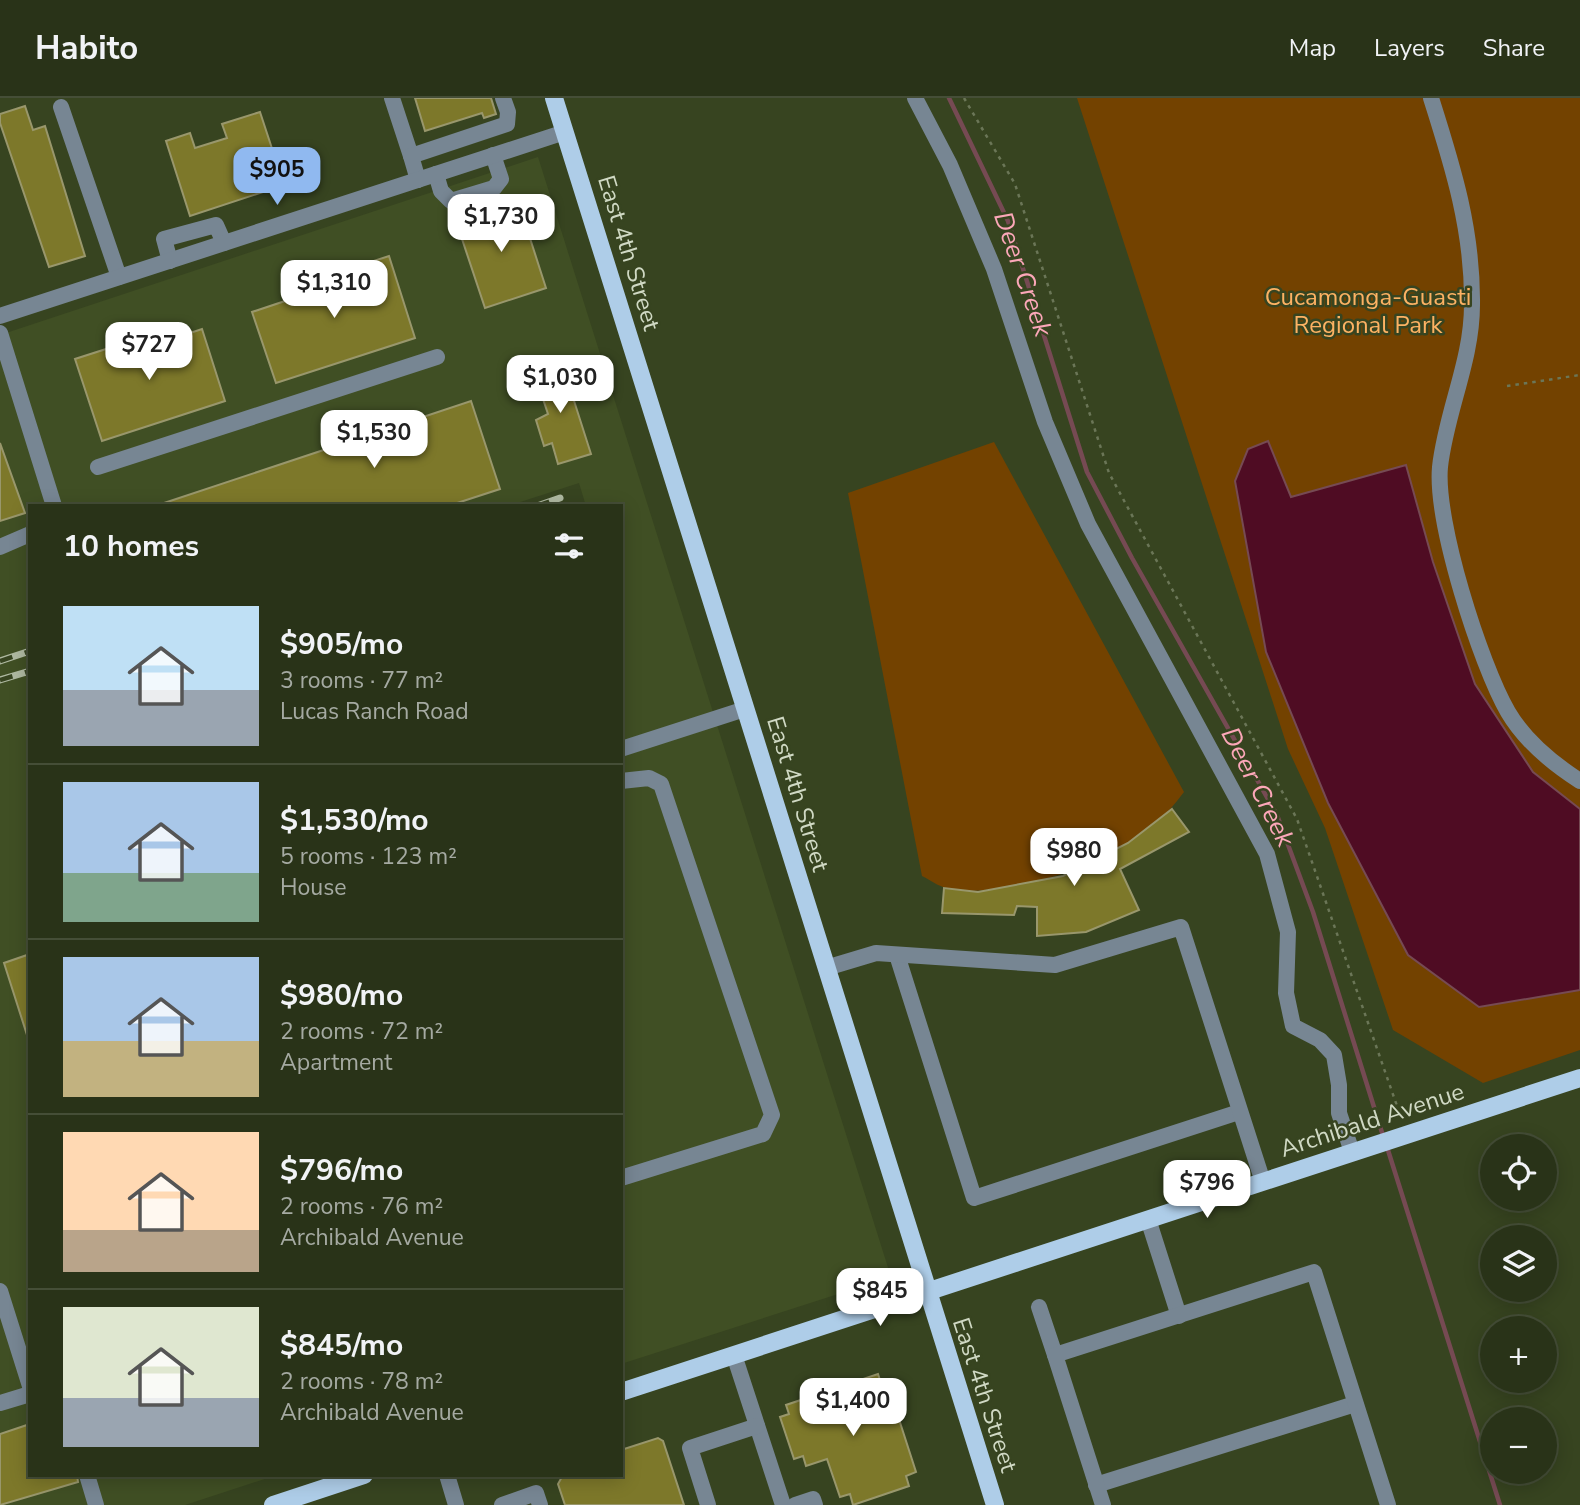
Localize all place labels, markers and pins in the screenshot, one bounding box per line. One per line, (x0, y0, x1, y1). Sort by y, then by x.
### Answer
pin: $905 (236, 148, 318, 207)
pin: $1,730 (444, 194, 558, 254)
pin: $1,310 (277, 260, 391, 320)
pin: $727 (108, 322, 190, 382)
pin: $1,030 (503, 356, 617, 415)
pin: $1,530 (317, 410, 431, 470)
pin: $980 (1033, 828, 1115, 888)
pin: $796 (1166, 1160, 1248, 1220)
pin: $845 (839, 1268, 921, 1328)
pin: $1,400 (796, 1378, 910, 1438)

